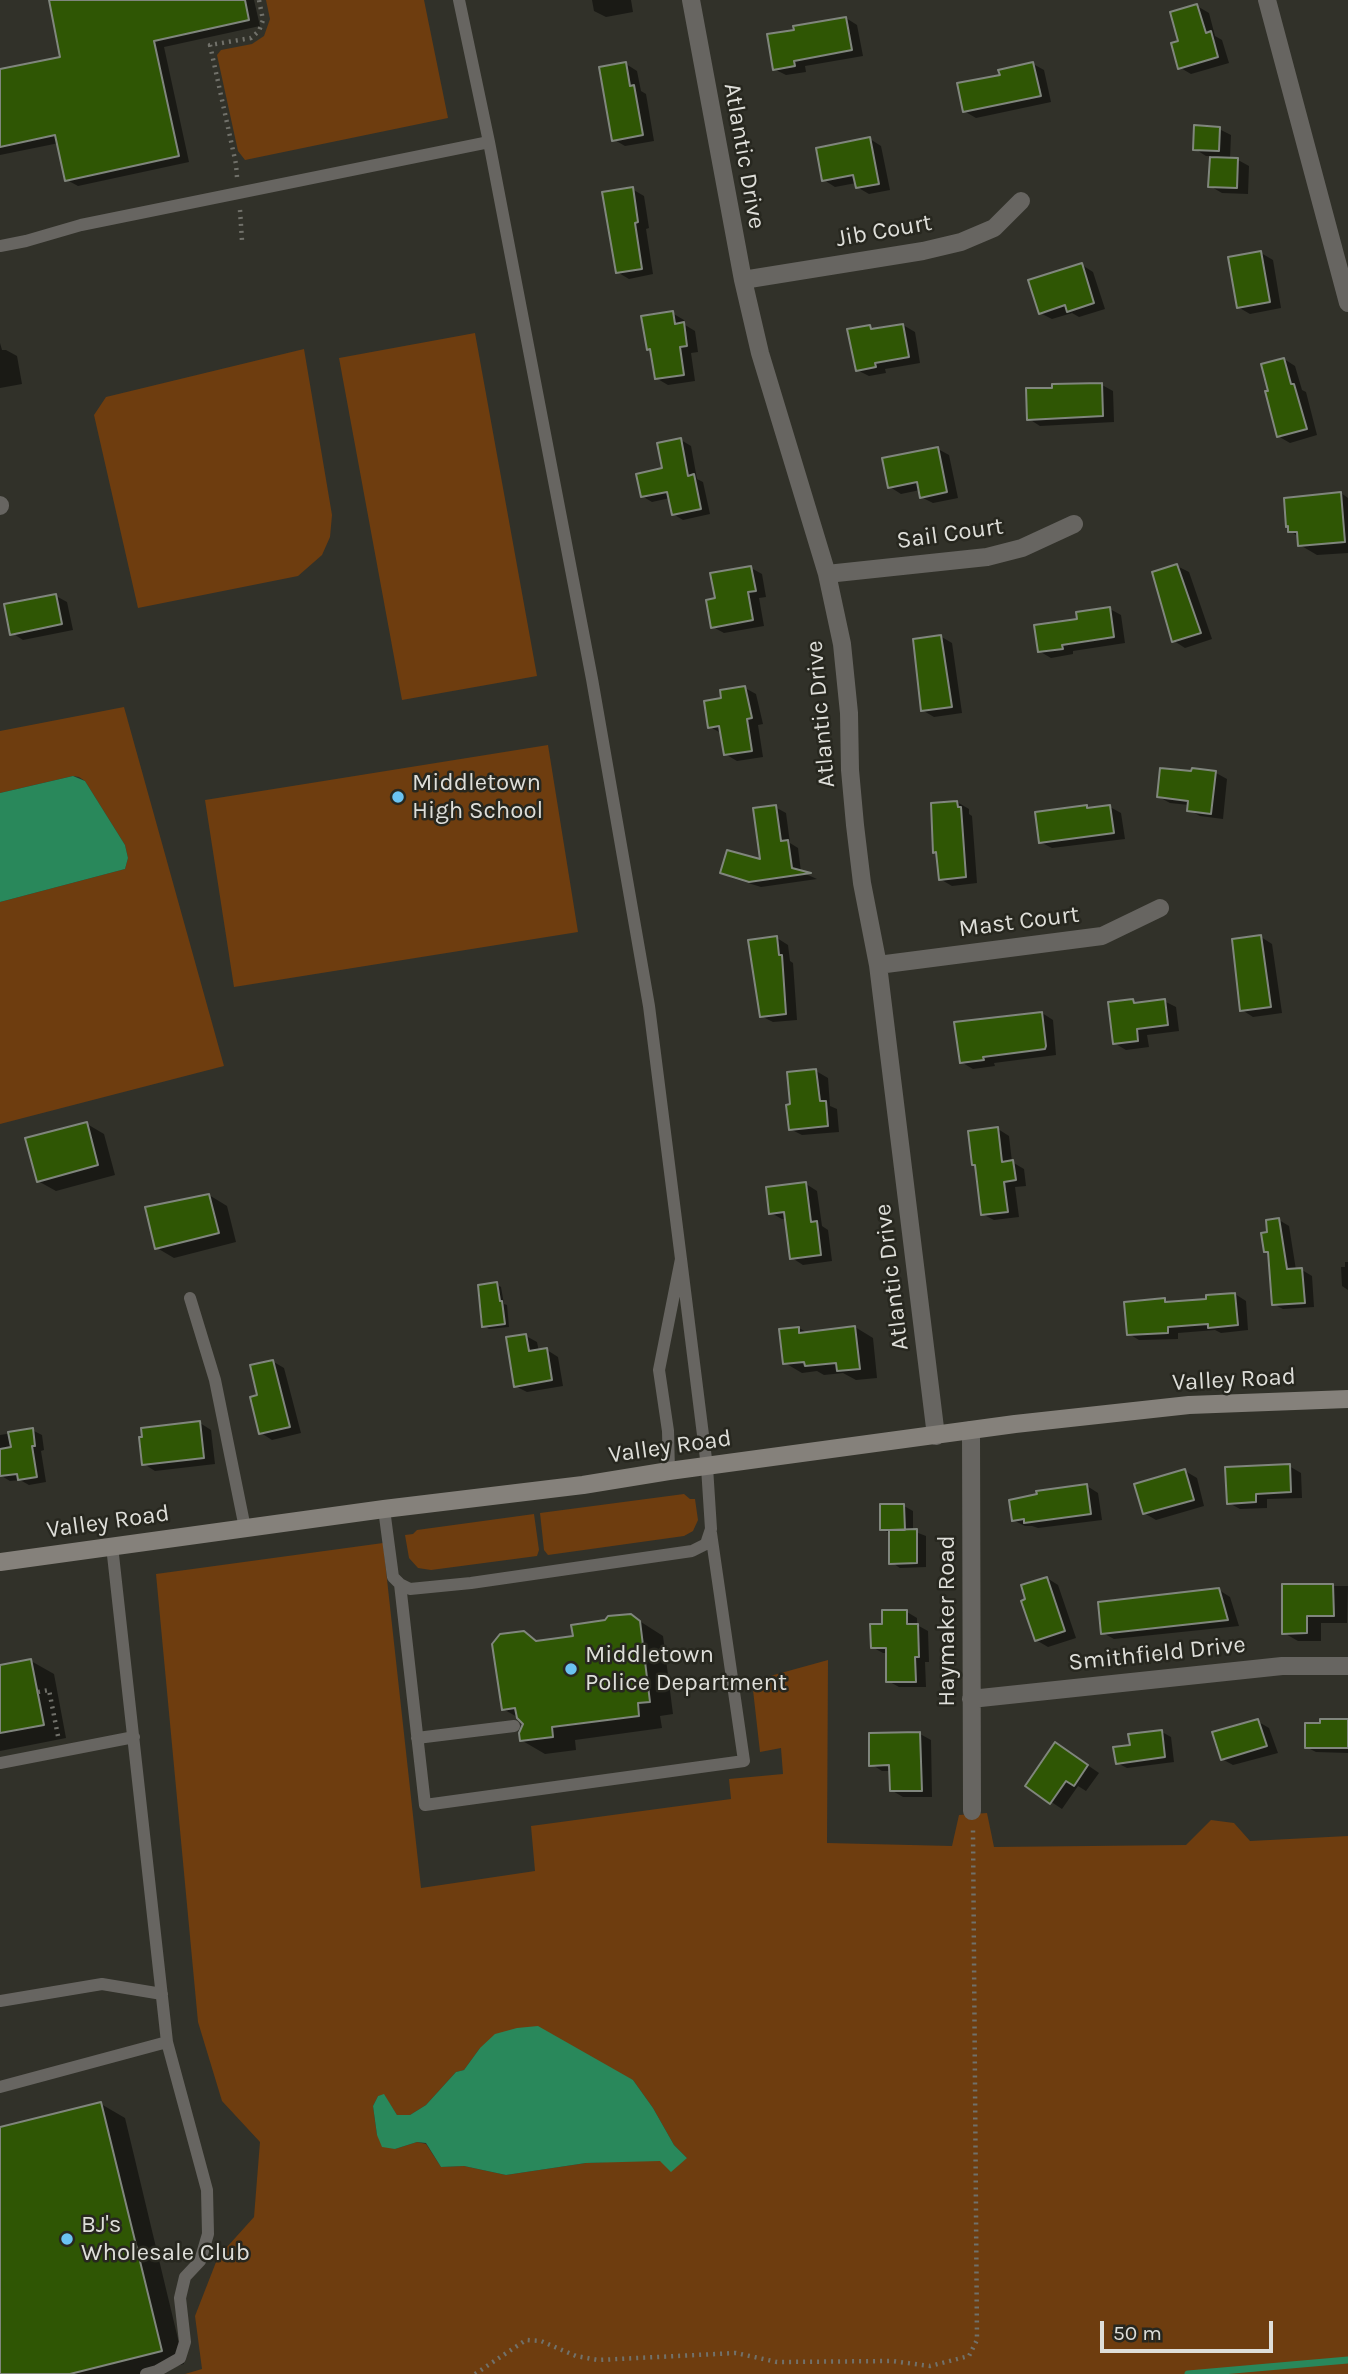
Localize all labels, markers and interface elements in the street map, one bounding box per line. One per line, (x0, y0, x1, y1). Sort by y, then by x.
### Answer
street label: Atlantic Drive (717, 81, 771, 231)
street label: Jib Court (834, 208, 934, 254)
street label: Sail Court (895, 512, 1005, 556)
street label: Atlantic Drive (800, 639, 842, 789)
place label: Middletown High School (412, 769, 543, 825)
marker: Middletown High School (390, 789, 406, 805)
street label: Mast Court (957, 900, 1081, 944)
street label: Atlantic Drive (869, 1202, 915, 1352)
street label: Valley Road (1171, 1362, 1297, 1398)
street label: Valley Road (607, 1424, 733, 1470)
street label: Valley Road (45, 1499, 171, 1545)
street label: Haymaker Road (933, 1535, 961, 1707)
street label: Smithfield Drive (1067, 1630, 1247, 1678)
place label: Middletown Police Department (585, 1641, 787, 1697)
marker: Middletown Police Department (563, 1661, 579, 1677)
place label: BJ's Wholesale Club (81, 2211, 250, 2267)
marker: BJ's Wholesale Club (59, 2231, 75, 2247)
scale bar (1103, 2308, 1276, 2352)
text: 50 m (1113, 2321, 1162, 2345)

